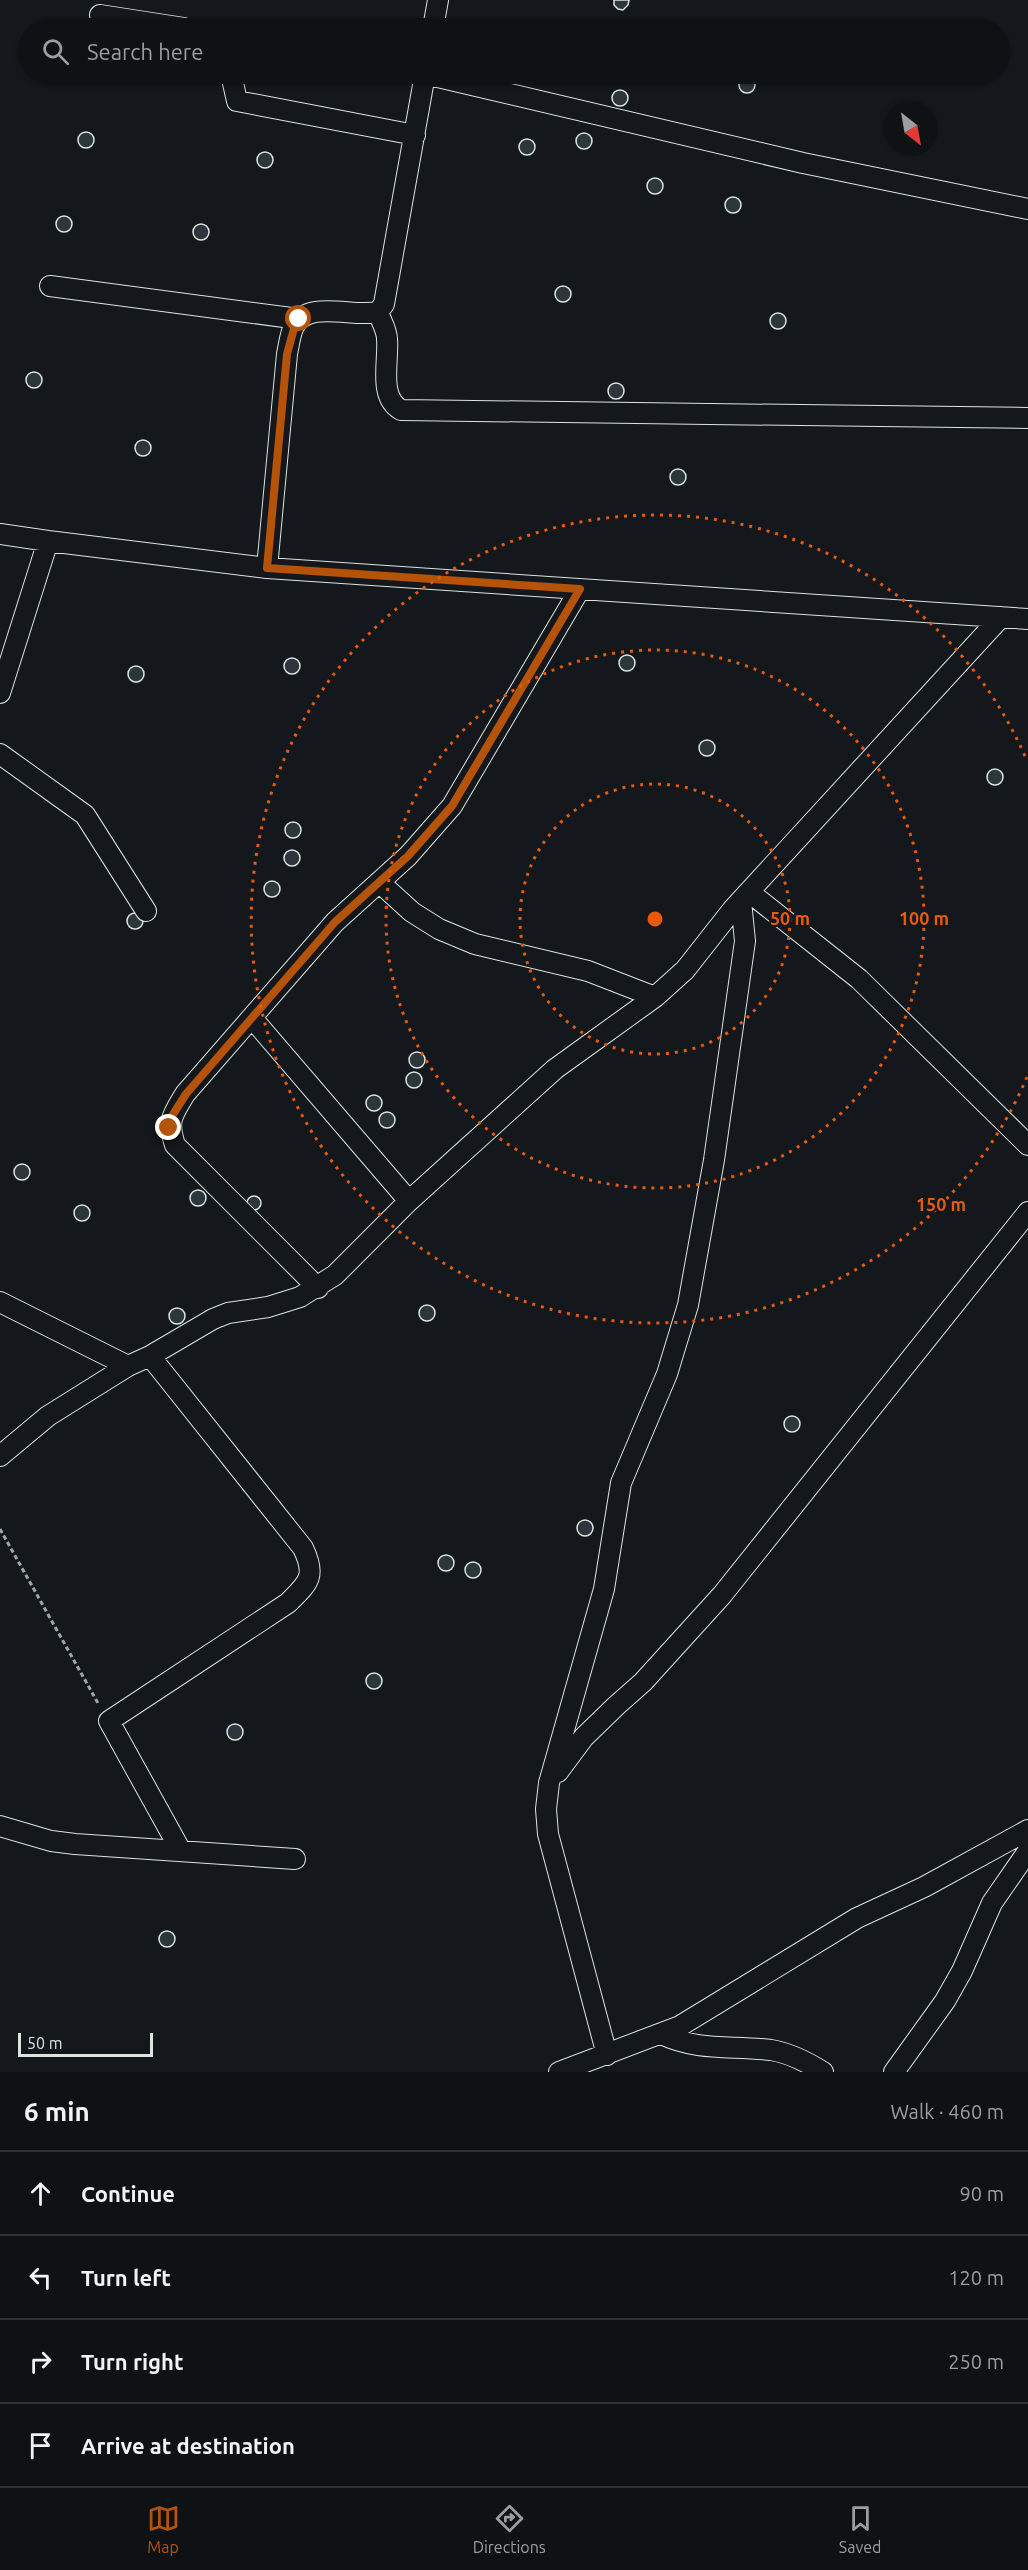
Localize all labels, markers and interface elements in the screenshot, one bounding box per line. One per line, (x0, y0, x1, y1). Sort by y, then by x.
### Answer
search box (18, 18, 1010, 84)
icon: search (39, 35, 72, 68)
text: Search here (87, 39, 203, 64)
north arrow (884, 102, 938, 156)
route start (285, 305, 311, 331)
text: 50 m (770, 908, 810, 928)
text: 100 m (899, 908, 949, 928)
centre of rings (645, 909, 665, 929)
route end (155, 1114, 181, 1140)
text: 150 m (916, 1194, 966, 1214)
scale bar (18, 2030, 153, 2058)
text: 50 m (27, 2034, 63, 2052)
text: 6 min (24, 2097, 90, 2126)
text: Walk · 460 m (891, 2100, 1004, 2123)
icon: ahead (24, 2177, 57, 2210)
text: Continue (81, 2181, 175, 2206)
text: 90 m (960, 2182, 1004, 2205)
icon: left (24, 2261, 57, 2294)
text: Turn left (81, 2265, 171, 2290)
text: 120 m (948, 2266, 1004, 2289)
icon: right (24, 2345, 57, 2378)
text: Turn right (81, 2349, 183, 2374)
text: 250 m (948, 2350, 1004, 2373)
icon: arrive (24, 2429, 57, 2462)
text: Arrive at destination (81, 2433, 295, 2458)
tab: Map (147, 2502, 180, 2556)
tab: Directions (473, 2502, 546, 2556)
tab: Saved (839, 2502, 881, 2556)

